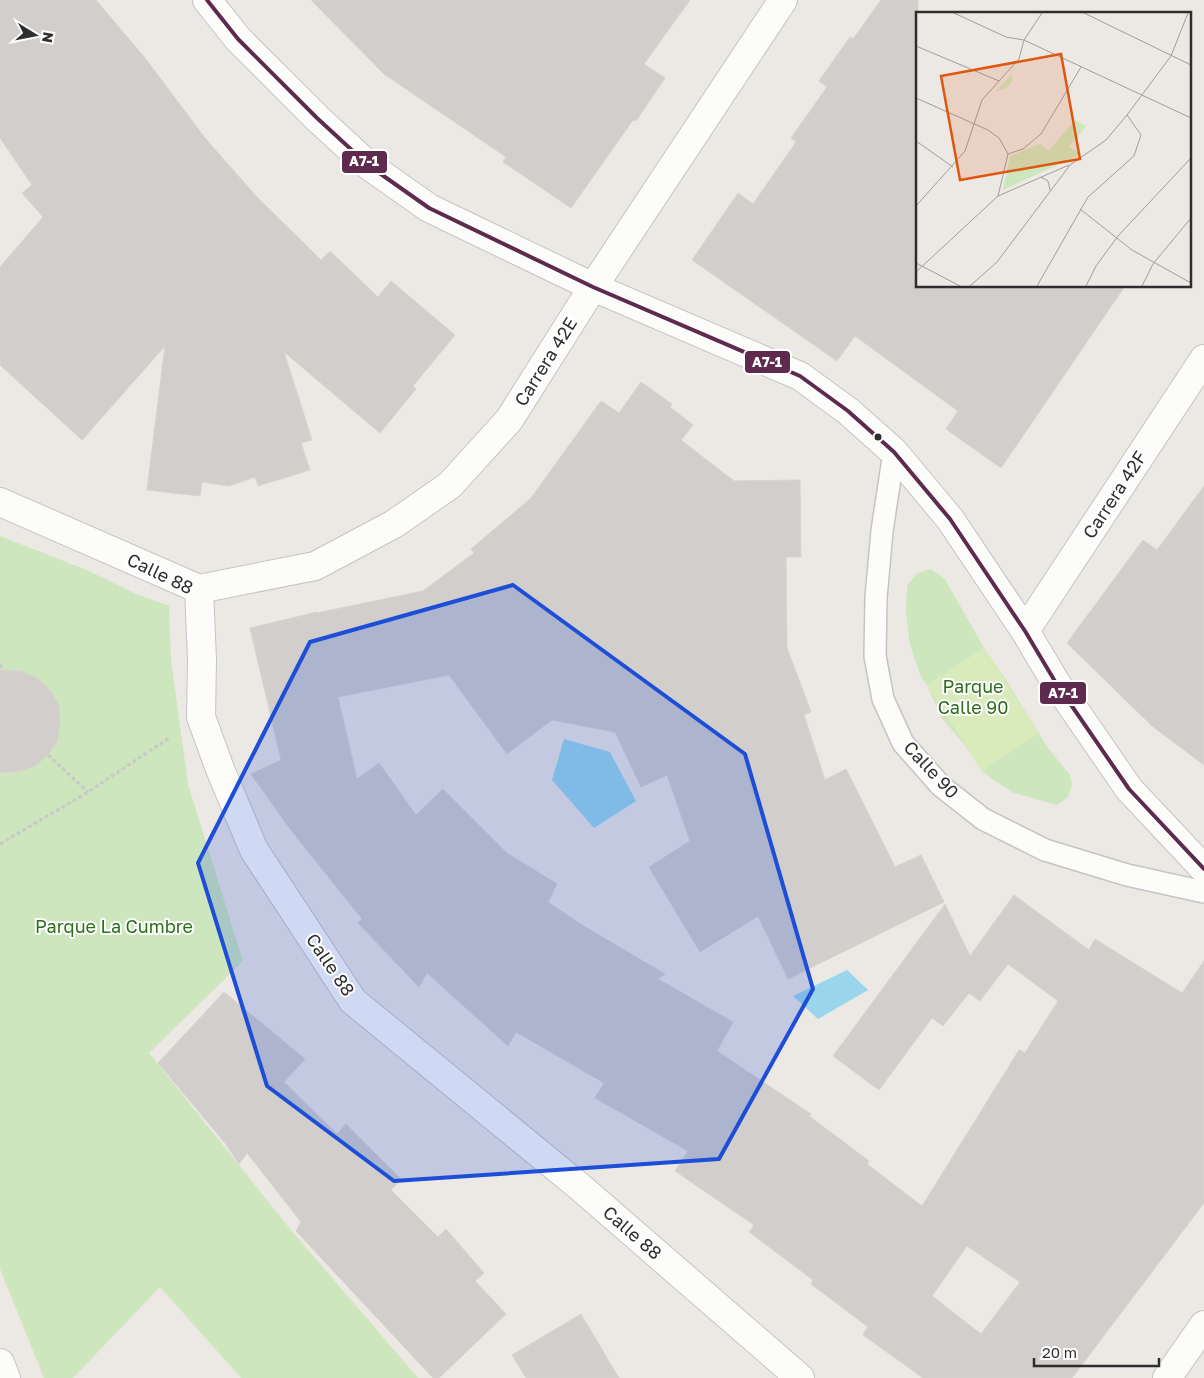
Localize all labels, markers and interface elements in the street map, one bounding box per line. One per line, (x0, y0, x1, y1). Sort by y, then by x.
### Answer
north arrow (10, 10, 60, 60)
inset map (916, 12, 1192, 288)
text: N (39, 31, 58, 44)
line badge: A7-1 (341, 150, 388, 174)
text: A7-1 (349, 152, 379, 169)
street label: Carrera 42E (509, 313, 581, 410)
line badge: A7-1 (744, 350, 791, 374)
text: A7-1 (752, 353, 782, 370)
unlabelled marker (873, 432, 883, 442)
street label: Carrera 42F (1078, 446, 1151, 543)
street label: Calle 88 (124, 548, 197, 598)
park label: Parque Calle 90 (938, 675, 1008, 718)
line badge: A7-1 (1039, 681, 1087, 705)
text: A7-1 (1048, 684, 1078, 701)
street label: Calle 90 (900, 736, 964, 803)
park label: Parque La Cumbre (35, 915, 193, 937)
street label: Calle 88 (302, 929, 360, 1000)
street label: Calle 88 (599, 1201, 667, 1264)
scale bar (1034, 1336, 1159, 1368)
text: 20 m (1042, 1343, 1077, 1361)

